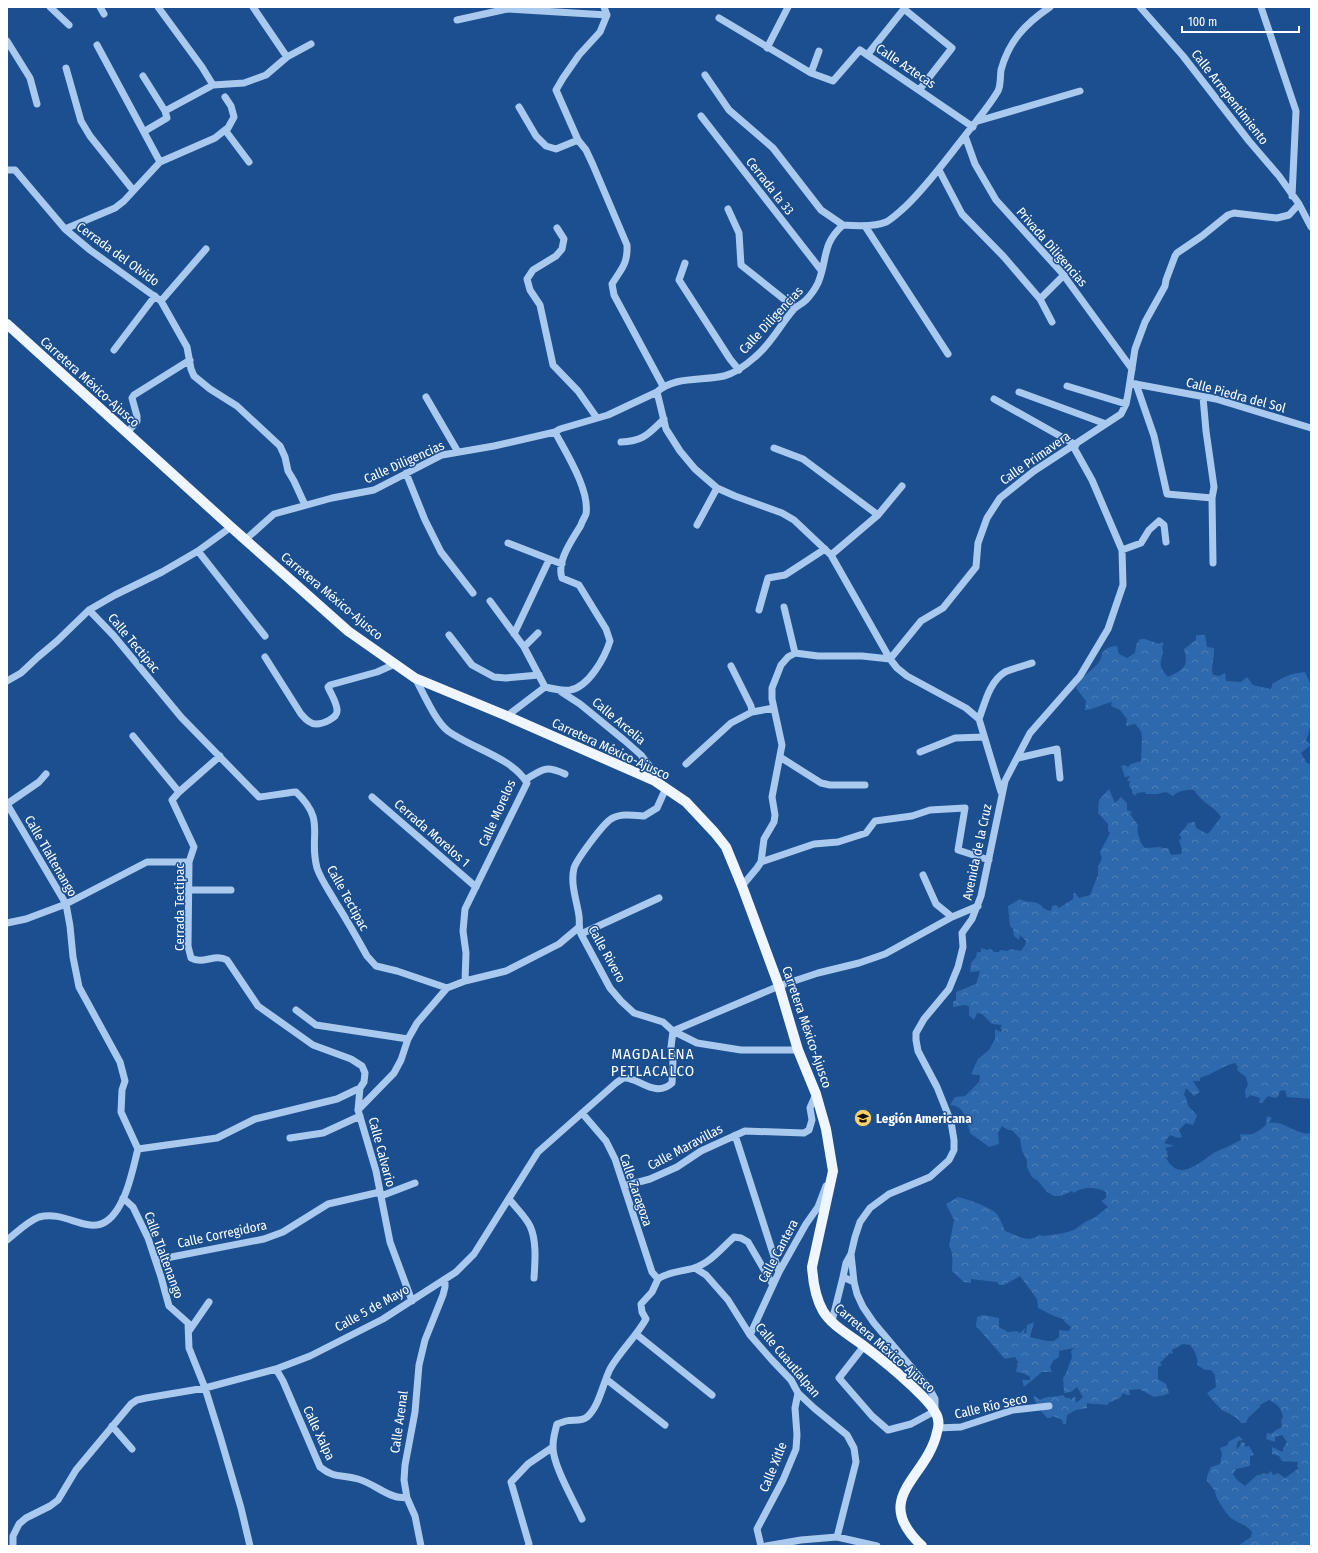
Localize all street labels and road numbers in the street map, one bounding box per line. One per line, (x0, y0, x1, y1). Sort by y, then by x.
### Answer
street label: Calle Aztecas (873, 41, 939, 92)
street label: Calle Arrepentimiento (1188, 47, 1272, 147)
street label: Cerrada la 33 (743, 154, 797, 218)
street label: Privada Diligencias (1014, 204, 1091, 290)
street label: Cerrada del Olvido (74, 219, 162, 289)
street label: Calle Diligencias (736, 283, 806, 357)
street label: Carretera México-Ajusco (37, 334, 143, 430)
street label: Calle Piedra del Sol (1185, 374, 1288, 416)
street label: Calle Primavera (997, 428, 1073, 488)
street label: Calle Diligencias (361, 437, 447, 486)
street label: Carretera México-Ajusco (278, 549, 386, 643)
street label: Calle Tectipac (105, 610, 163, 676)
street label: Calle Arcelia (589, 694, 649, 748)
street label: Carretera México-Ajusco (550, 715, 672, 783)
street label: Calle Morelos (476, 777, 519, 849)
street label: Cerrada Morelos 1 (391, 796, 473, 870)
street label: Avenida de la Cruz (960, 803, 994, 901)
street label: Calle Tlaltenango (22, 813, 80, 899)
street label: Cerrada Tectipac (172, 863, 187, 951)
street label: Calle Tectipac (324, 863, 372, 934)
street label: Calle Rivero (585, 923, 629, 985)
street label: Carretera México-Ajusco (779, 964, 835, 1090)
street label: Calle Calvario (365, 1115, 399, 1189)
street label: Calle Maravillas (645, 1121, 725, 1173)
street label: Calle Zaragoza (617, 1152, 655, 1228)
street label: Calle Tlaltenango (141, 1210, 187, 1301)
street label: Calle Corregidora (176, 1217, 268, 1251)
street label: Calle Cantera (755, 1217, 801, 1285)
street label: Calle 5 de Mayo (332, 1281, 412, 1335)
street label: Carretera México-Ajusco (832, 1300, 938, 1396)
street label: Calle Cuautlalpan (753, 1320, 823, 1400)
street label: Calle Arenal (387, 1389, 411, 1454)
street label: Calle Río Seco (953, 1390, 1029, 1422)
street label: Calle Xalpa (300, 1404, 338, 1462)
street label: Calle Xitle (756, 1440, 790, 1494)

